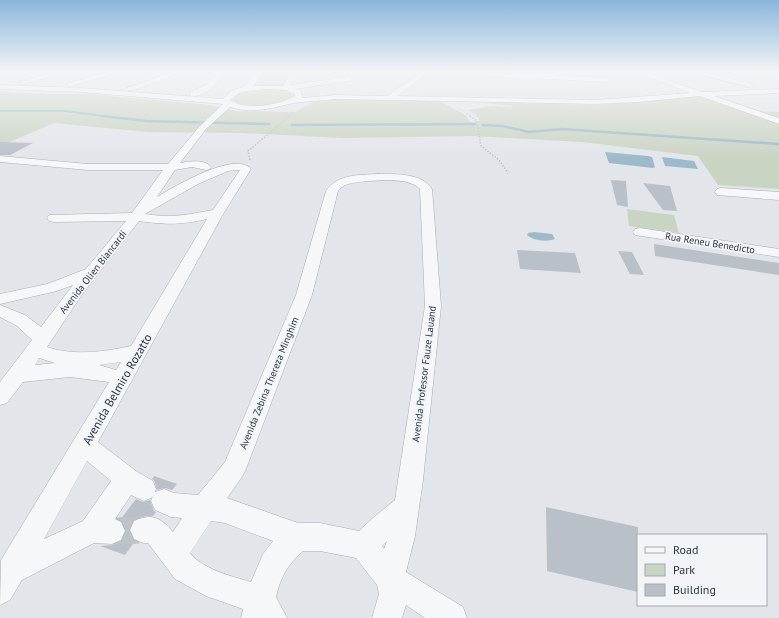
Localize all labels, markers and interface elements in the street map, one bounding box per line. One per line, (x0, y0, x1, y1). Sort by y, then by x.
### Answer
street label: Avenida Olien Biancardi (56, 228, 130, 316)
street label: Rua Reneu Benedicto (664, 229, 756, 257)
street label: Avenida Professor Fauze Lauand (409, 305, 439, 443)
street label: Avenida Zebina Thereza Minghim (236, 315, 302, 451)
street label: Avenida Belmiro Rozatto (79, 331, 155, 447)
legend (637, 534, 767, 606)
text: Road (673, 542, 698, 557)
text: Park (673, 562, 695, 577)
text: Building (673, 582, 716, 597)

